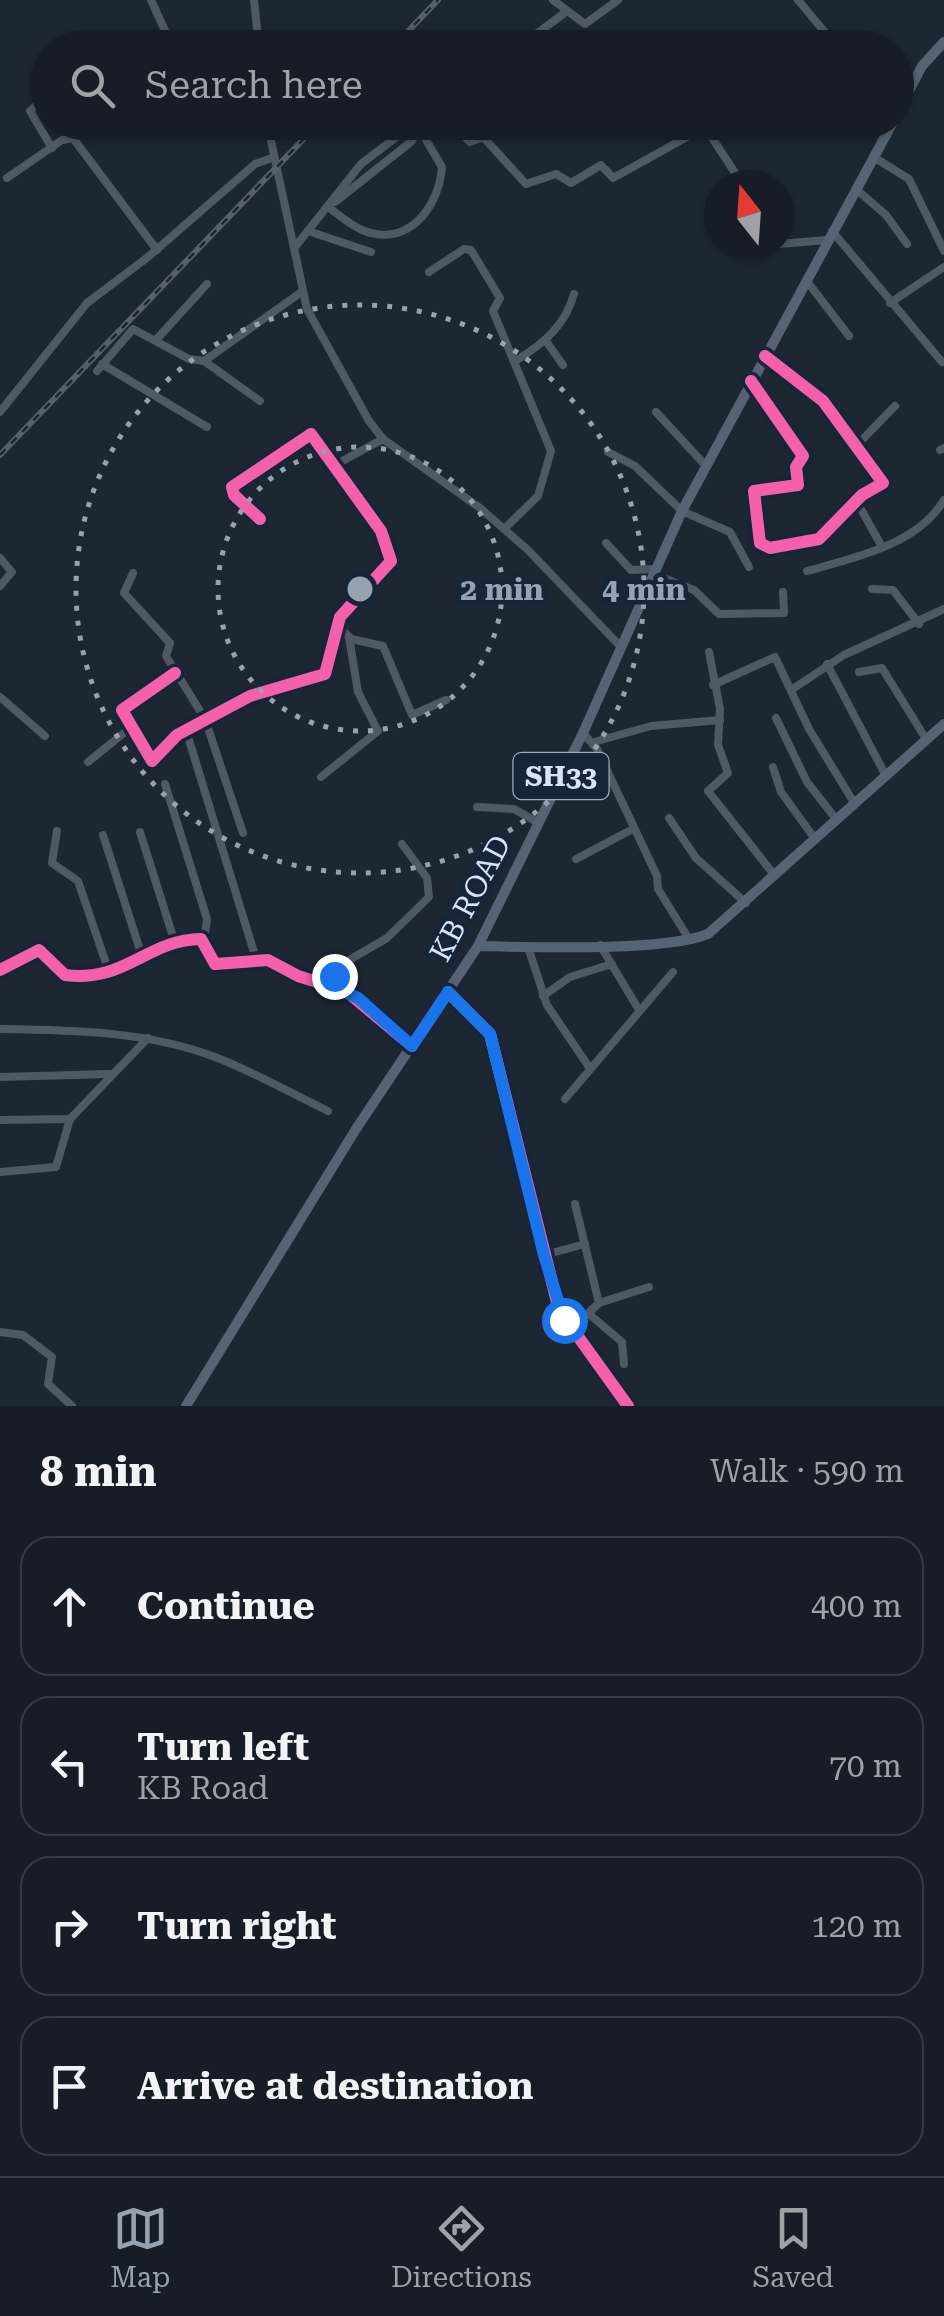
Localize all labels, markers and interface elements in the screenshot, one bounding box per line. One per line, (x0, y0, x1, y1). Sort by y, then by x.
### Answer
search box (30, 30, 914, 140)
icon: search (65, 58, 120, 113)
text: Search here (145, 63, 363, 107)
north arrow (704, 170, 794, 260)
centre of rings (342, 571, 378, 607)
text: 2 min (460, 572, 544, 607)
text: 4 min (602, 572, 686, 607)
road number: SH33 (514, 753, 608, 799)
street label: KB ROAD (422, 829, 518, 967)
route end (312, 954, 358, 1000)
route start (542, 1298, 588, 1344)
text: 8 min (40, 1447, 157, 1496)
text: Walk · 590 m (710, 1452, 904, 1490)
icon: ahead (42, 1579, 97, 1634)
text: Continue (137, 1584, 315, 1628)
text: 400 m (811, 1587, 902, 1625)
text: Turn left (137, 1725, 309, 1769)
icon: left (42, 1739, 97, 1794)
text: 70 m (829, 1747, 902, 1785)
text: KB Road (137, 1769, 268, 1807)
icon: right (42, 1899, 97, 1954)
text: Turn right (137, 1904, 336, 1948)
text: 120 m (811, 1907, 902, 1945)
icon: arrive (42, 2059, 97, 2114)
text: Arrive at destination (137, 2064, 533, 2108)
tab: Map (110, 2201, 170, 2294)
tab: Directions (391, 2201, 532, 2294)
tab: Saved (752, 2201, 834, 2294)

